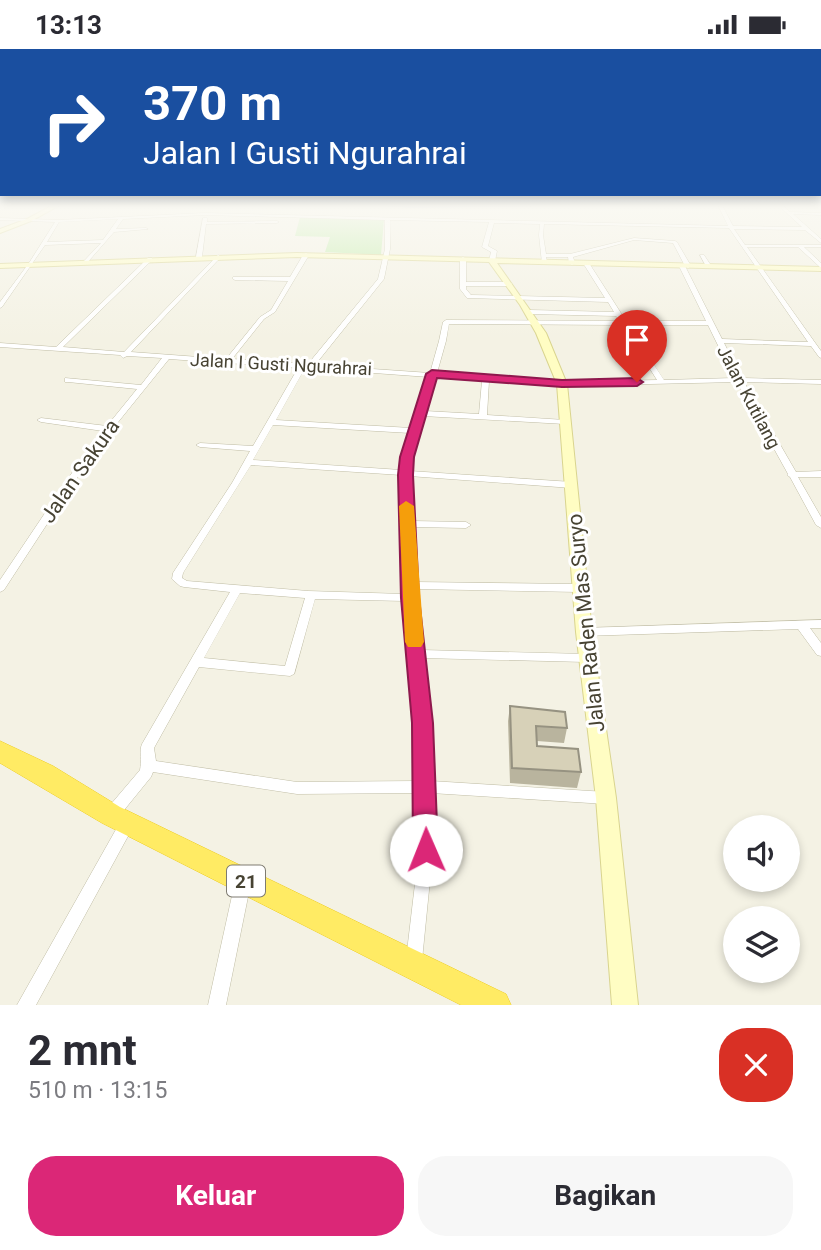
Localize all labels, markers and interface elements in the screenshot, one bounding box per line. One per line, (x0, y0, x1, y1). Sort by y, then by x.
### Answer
text: 13:13 (35, 10, 102, 40)
text: 370 m (143, 75, 282, 132)
icon: right (28, 77, 119, 168)
text: Jalan I Gusti Ngurahrai (143, 134, 467, 172)
pin (607, 310, 667, 382)
icon: arrive (618, 321, 656, 359)
street label: Jalan Kutilang (713, 342, 785, 452)
street label: Jalan I Gusti Ngurahrai (190, 349, 372, 379)
street label: Jalan Sakura (36, 415, 124, 527)
street label: Jalan Raden Mas Suryo (563, 513, 609, 733)
position arrow (389, 813, 463, 887)
map controls (723, 815, 800, 983)
button: sound (723, 815, 800, 892)
road number: 21 (227, 866, 265, 897)
button: layers (723, 906, 800, 983)
text: 2 mnt (28, 1026, 137, 1075)
button: close (719, 1028, 793, 1102)
text: 510 m · 13:15 (28, 1077, 167, 1104)
button: Keluar (28, 1156, 404, 1236)
button: Bagikan (418, 1156, 793, 1236)

